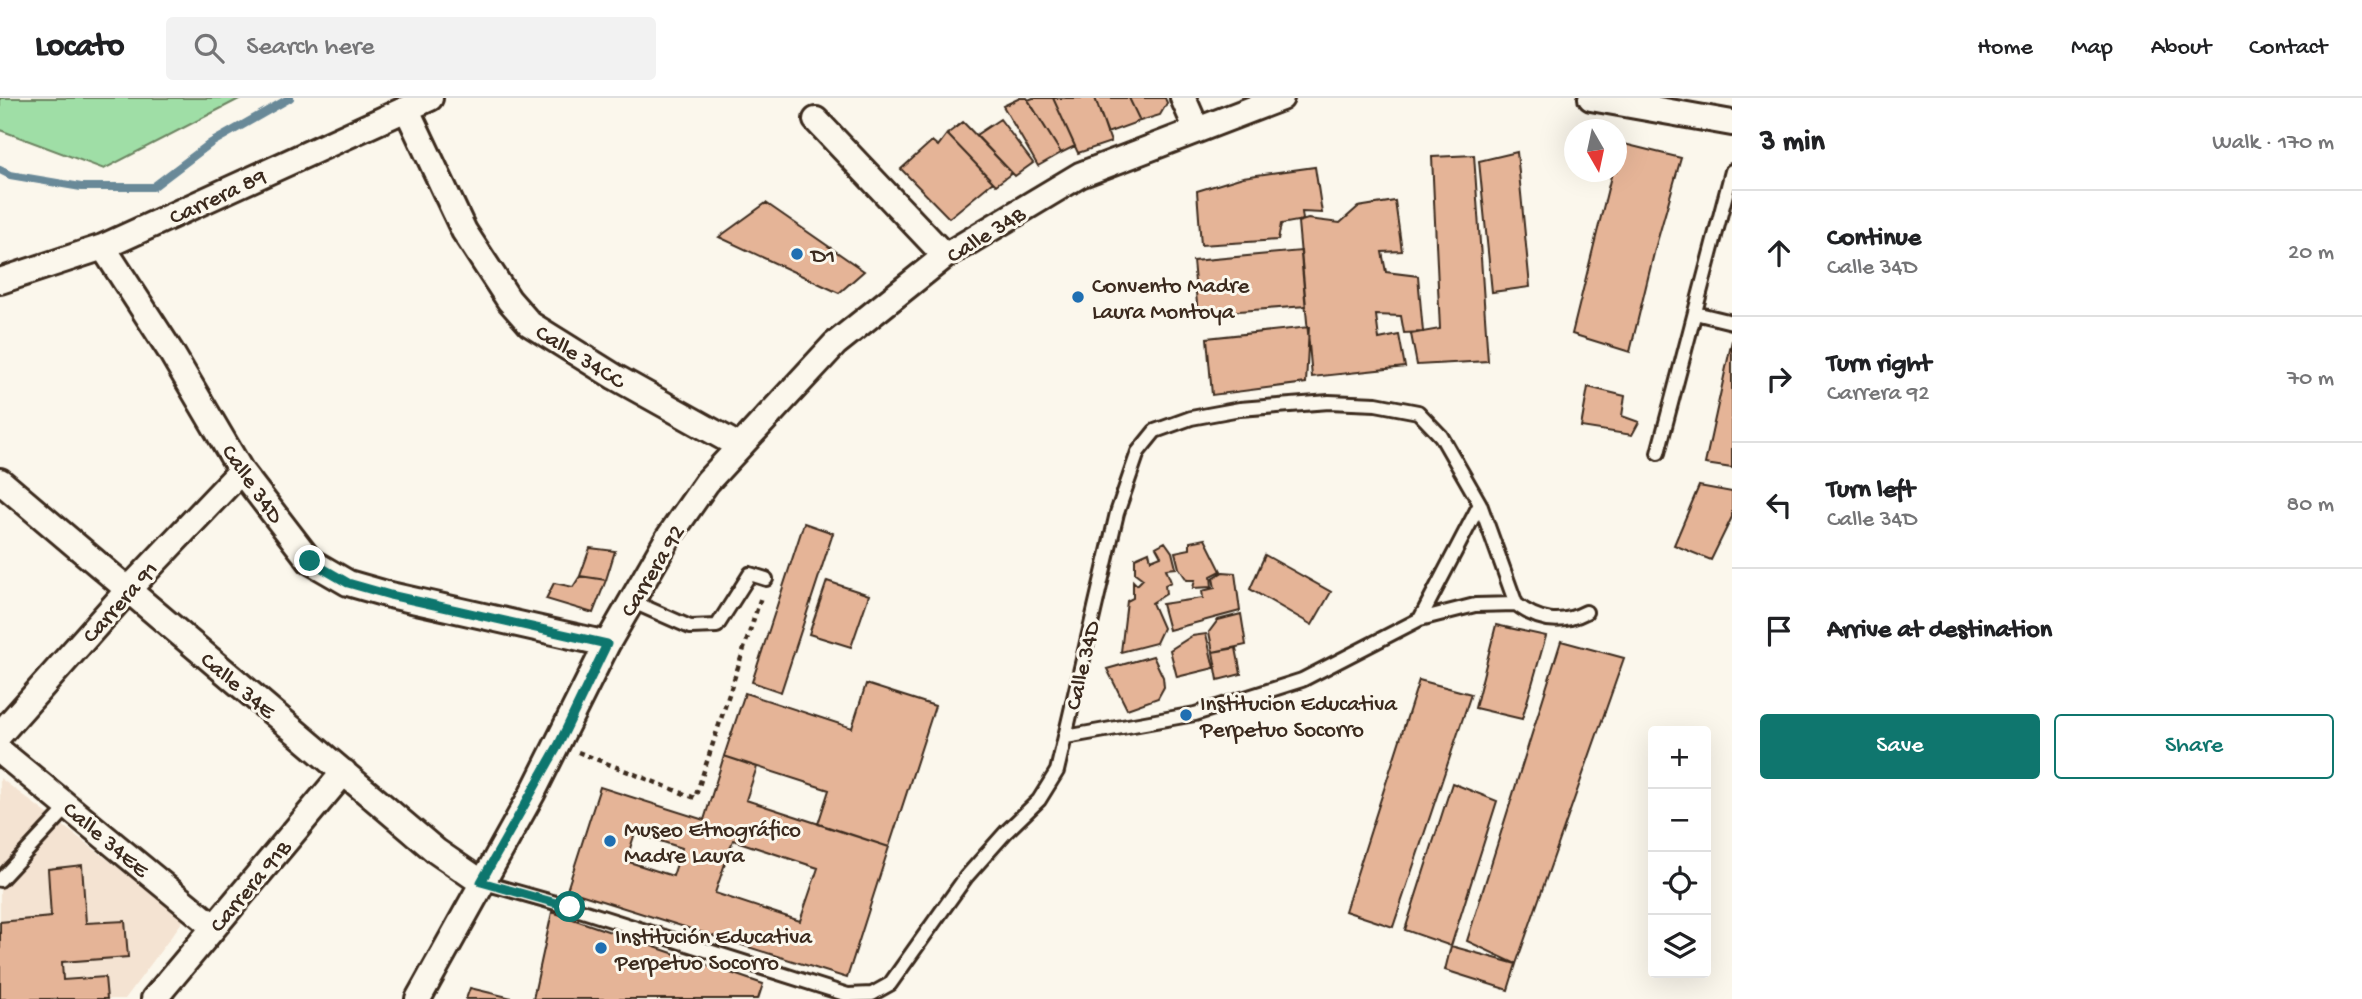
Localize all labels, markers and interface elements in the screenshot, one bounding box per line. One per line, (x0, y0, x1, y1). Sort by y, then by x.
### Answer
search box (166, 17, 656, 80)
text: Locato (35, 29, 124, 67)
icon: search (190, 29, 228, 67)
text: Search here (246, 33, 374, 64)
text: Home (1977, 34, 2033, 63)
text: Map (2071, 34, 2113, 63)
text: About (2151, 34, 2211, 63)
text: Contact (2249, 34, 2327, 63)
north arrow (1564, 119, 1627, 182)
text: 3 min (1760, 126, 1825, 161)
text: Walk · 170 m (2212, 130, 2334, 157)
street label: Carrera 89 (166, 164, 272, 232)
street label: Calle 34B (943, 201, 1032, 271)
text: Continue (1827, 224, 1921, 255)
icon: ahead (1760, 234, 1798, 272)
text: 20 m (2288, 240, 2334, 267)
place label: D1 (809, 244, 835, 271)
marker: D1 (789, 246, 805, 262)
text: Calle 34D (1827, 255, 1918, 282)
place label: Convento Madre Laura Montoya (1092, 274, 1250, 327)
marker: Convento Madre Laura Montoya (1070, 289, 1086, 305)
street label: Calle 34CC (529, 320, 630, 397)
text: Turn right (1827, 350, 1931, 381)
icon: right (1760, 360, 1798, 398)
text: 70 m (2287, 366, 2334, 393)
text: Carrera 92 (1827, 381, 1930, 408)
street label: Calle 34D (214, 440, 289, 531)
text: Turn left (1827, 476, 1915, 507)
icon: left (1760, 486, 1798, 524)
text: 80 m (2287, 492, 2334, 519)
text: Calle 34D (1827, 507, 1918, 534)
street label: Carrera 92 (616, 521, 692, 623)
route end (294, 545, 325, 576)
street label: Carrera 91 (78, 557, 165, 650)
icon: arrive (1760, 612, 1798, 650)
text: Arrive at destination (1827, 616, 2052, 647)
street label: Calle 34D (1061, 618, 1108, 713)
street label: Calle 34E (194, 647, 281, 727)
place label: Institucion Educativa Perpetuo Socorro (1199, 692, 1398, 745)
marker: Institucion Educativa Perpetuo Socorro (1178, 707, 1194, 723)
button: Save (1760, 714, 2040, 779)
button: Share (2054, 714, 2334, 779)
map controls (1648, 726, 1711, 978)
button: + (1648, 726, 1711, 789)
button: − (1648, 789, 1711, 852)
street label: Calle 34EE (56, 797, 155, 886)
place label: Museo Etnográfico Madre Laura (624, 818, 801, 871)
marker: Museo Etnográfico Madre Laura (602, 833, 618, 849)
street label: Carrera 91B (205, 835, 299, 939)
button: locate (1648, 852, 1711, 915)
route start (554, 891, 585, 922)
button: layers (1648, 915, 1711, 978)
place label: Institución Educativa Perpetuo Socorro (614, 925, 813, 978)
marker: Institución Educativa Perpetuo Socorro (593, 940, 609, 956)

